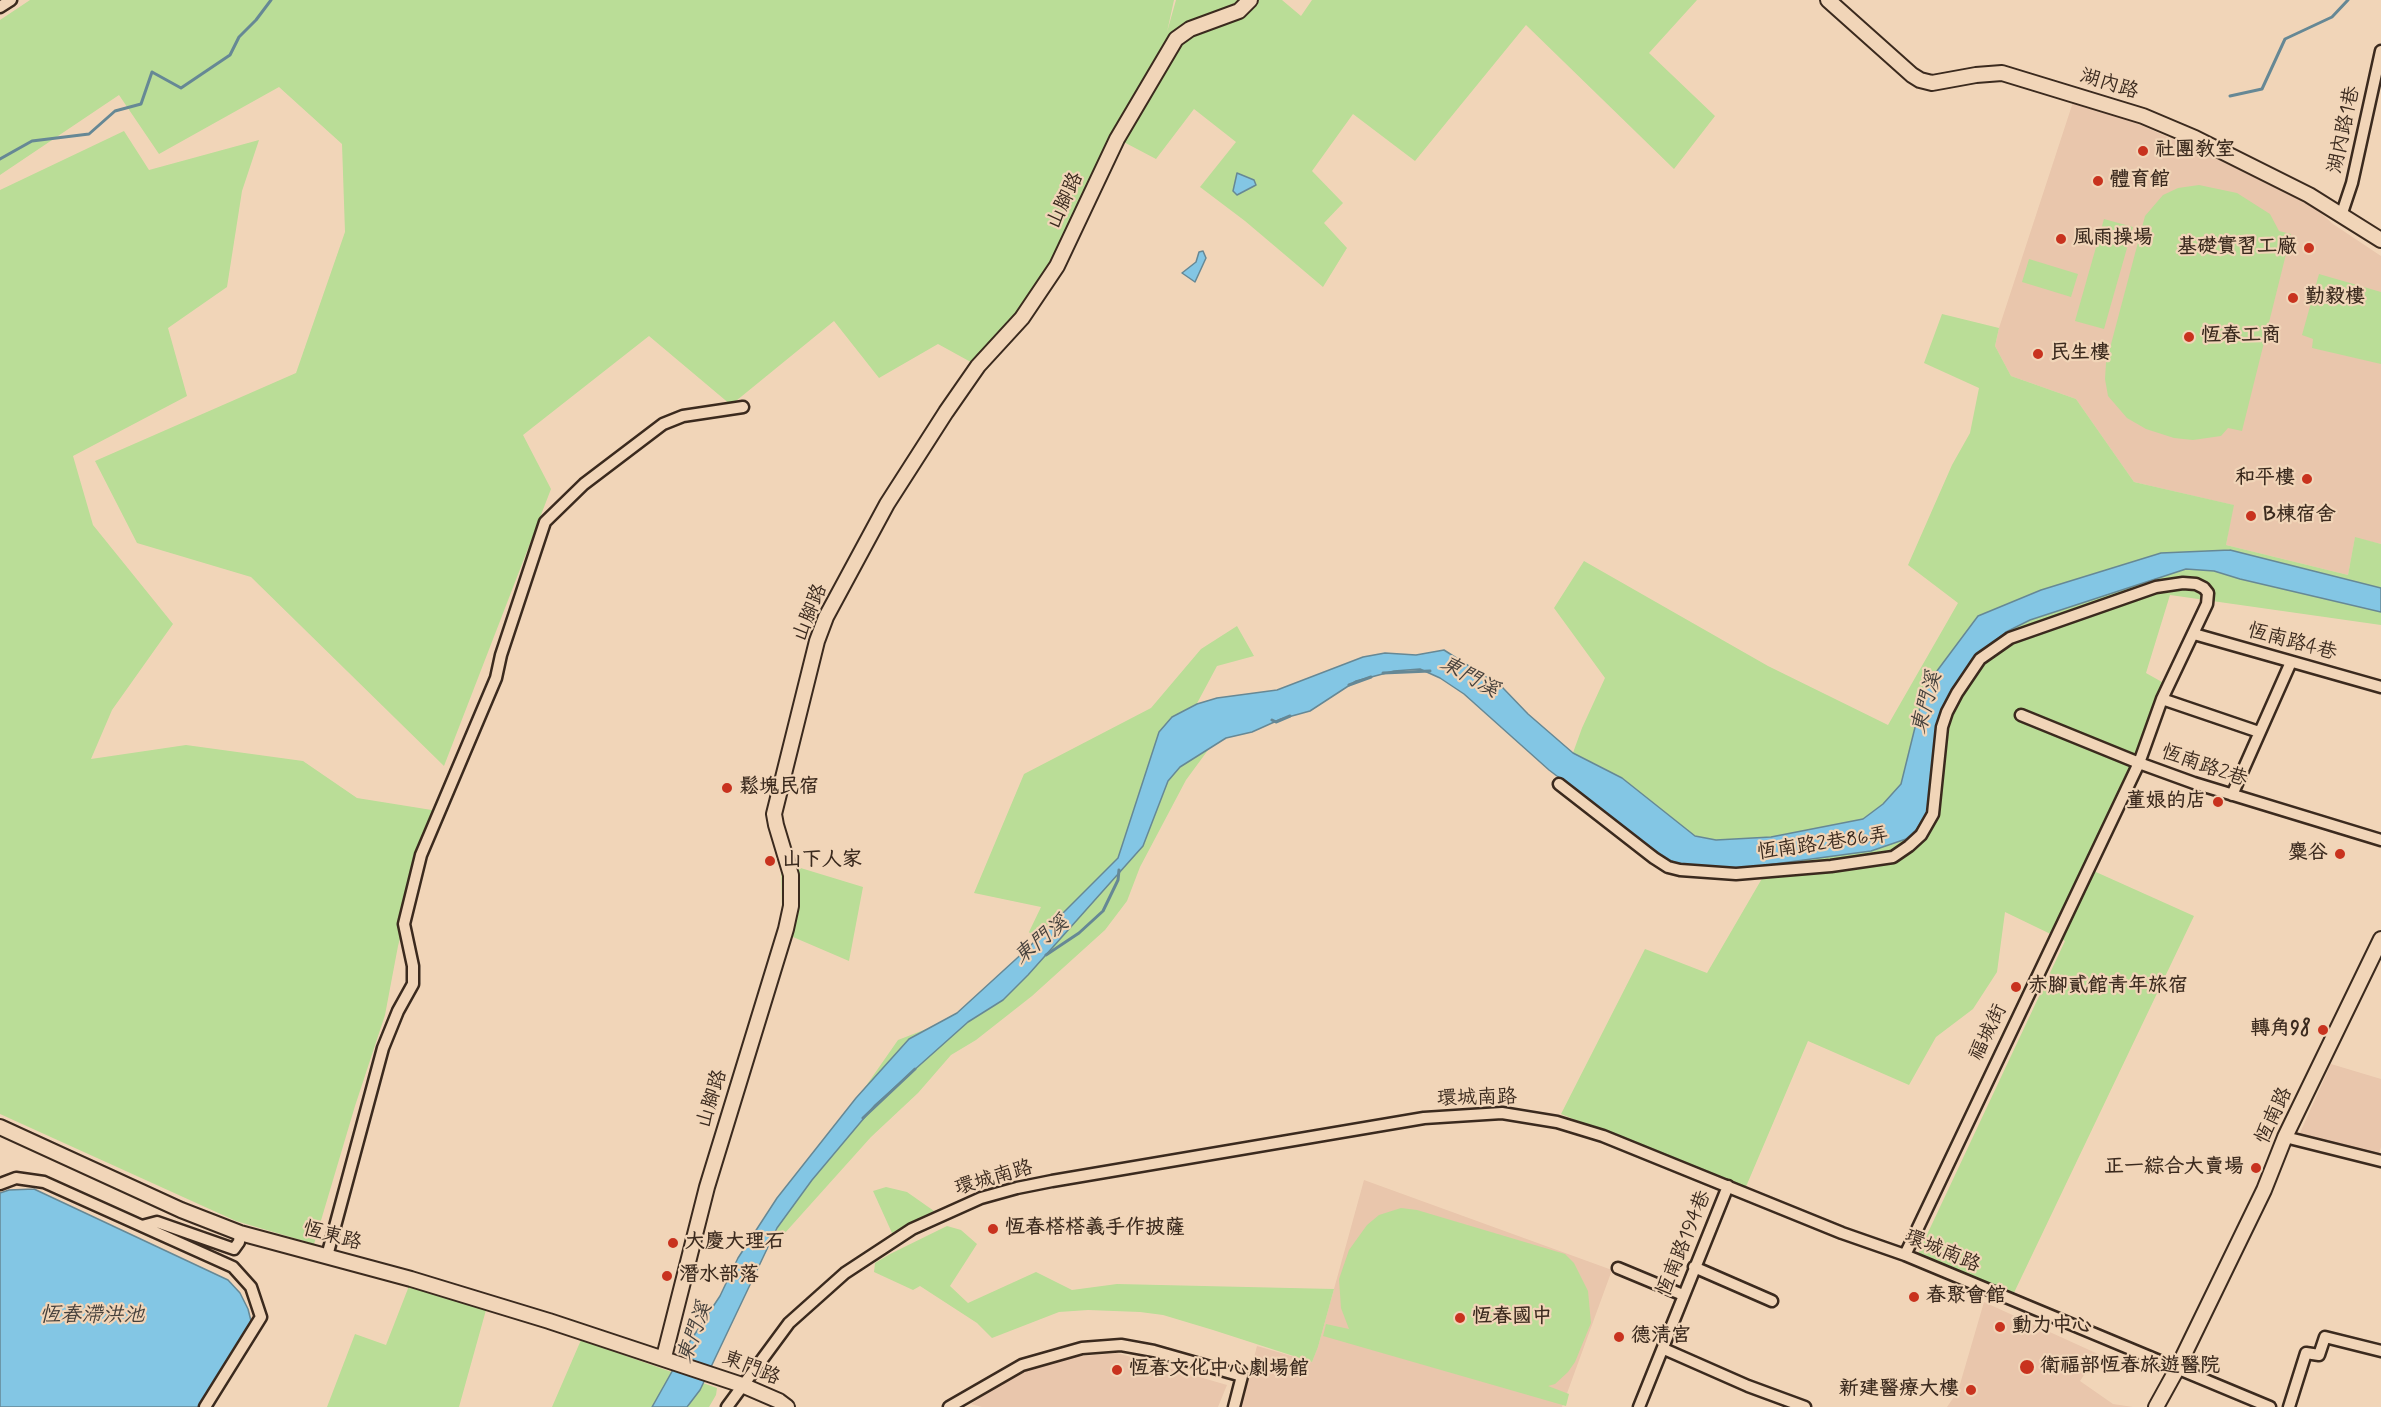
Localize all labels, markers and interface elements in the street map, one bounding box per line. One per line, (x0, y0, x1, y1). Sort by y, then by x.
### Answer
street label: 湖內路 (2077, 65, 2141, 105)
street label: 湖內路1巷 (2324, 84, 2366, 176)
place label: 社團教室 (2155, 139, 2235, 163)
marker: 社團教室 (2136, 144, 2150, 158)
street label: 山腳路 (1042, 169, 1090, 233)
place label: 體育館 (2110, 169, 2170, 193)
marker: 體育館 (2091, 174, 2105, 188)
place label: 風雨操場 (2073, 227, 2153, 251)
marker: 風雨操場 (2054, 232, 2068, 246)
place label: 基礎實習工廠 (2177, 236, 2297, 260)
marker: 基礎實習工廠 (2302, 241, 2316, 255)
place label: 勤毅樓 (2305, 286, 2365, 310)
marker: 勤毅樓 (2286, 291, 2300, 305)
place label: 恆春工商 (2201, 325, 2281, 349)
marker: 恆春工商 (2182, 330, 2196, 344)
place label: 民生樓 (2050, 342, 2110, 366)
marker: 民生樓 (2031, 347, 2045, 361)
place label: 和平樓 (2235, 467, 2295, 491)
marker: 和平樓 (2300, 472, 2314, 486)
place label: B棟宿舍 (2263, 504, 2336, 528)
marker: B棟宿舍 (2244, 509, 2258, 523)
street label: 山腳路 (789, 581, 833, 645)
street label: 恆南路4巷 (2245, 620, 2339, 666)
water label: 東門溪 (1435, 652, 1503, 704)
water label: 東門溪 (1908, 669, 1948, 737)
street label: 恆南路2巷 (2158, 741, 2250, 793)
place label: 鬆塊民宿 (739, 776, 819, 800)
marker: 鬆塊民宿 (720, 781, 734, 795)
place label: 董娘的店 (2126, 790, 2206, 814)
marker: 董娘的店 (2211, 795, 2225, 809)
street label: 恆南路2巷86弄 (1756, 824, 1890, 866)
place label: 麋谷 (2288, 842, 2328, 866)
marker: 麋谷 (2333, 847, 2347, 861)
place label: 山下人家 (782, 849, 862, 873)
marker: 山下人家 (763, 854, 777, 868)
water label: 東門溪 (1010, 911, 1074, 971)
place label: 赤腳貳館青年旅宿 (2028, 975, 2188, 999)
marker: 赤腳貳館青年旅宿 (2009, 980, 2023, 994)
street label: 福城街 (1965, 1001, 2013, 1065)
place label: 轉角98 (2250, 1018, 2311, 1042)
marker: 轉角98 (2316, 1023, 2330, 1037)
street label: 山腳路 (693, 1067, 733, 1131)
street label: 恆南路 (2251, 1084, 2299, 1148)
street label: 環城南路 (1437, 1086, 1517, 1112)
street label: 環城南路 (952, 1156, 1036, 1202)
place label: 正一綜合大賣場 (2104, 1156, 2244, 1180)
marker: 正一綜合大賣場 (2249, 1161, 2263, 1175)
street label: 恆南路194巷 (1653, 1187, 1717, 1301)
place label: 恆春榙榙義手作披薩 (1005, 1217, 1185, 1241)
street label: 恆東路 (300, 1218, 364, 1256)
marker: 恆春榙榙義手作披薩 (986, 1222, 1000, 1236)
street label: 環城南路 (1900, 1225, 1984, 1279)
place label: 大慶大理石 (685, 1231, 785, 1255)
marker: 大慶大理石 (666, 1236, 680, 1250)
place label: 潛水部落 (679, 1264, 759, 1288)
marker: 潛水部落 (660, 1269, 674, 1283)
place label: 春聚會館 (1926, 1285, 2006, 1309)
marker: 春聚會館 (1907, 1290, 1921, 1304)
water label: 東門溪 (673, 1299, 719, 1367)
water label: 恆春滯洪池 (40, 1304, 144, 1330)
place label: 恆春國中 (1472, 1306, 1552, 1330)
marker: 恆春國中 (1453, 1311, 1467, 1325)
place label: 動力中心 (2012, 1315, 2092, 1339)
marker: 動力中心 (1993, 1320, 2007, 1334)
place label: 德清宮 (1631, 1325, 1691, 1349)
marker: 德清宮 (1612, 1330, 1626, 1344)
street label: 東門路 (719, 1347, 783, 1391)
place label: 衛福部恆春旅遊醫院 (2040, 1355, 2220, 1379)
place label: 恆春文化中心劇場館 (1129, 1358, 1309, 1382)
marker: 衛福部恆春旅遊醫院 (2018, 1358, 2036, 1376)
marker: 恆春文化中心劇場館 (1110, 1363, 1124, 1377)
place label: 新建醫療大樓 (1839, 1378, 1959, 1402)
marker: 新建醫療大樓 (1964, 1383, 1978, 1397)

